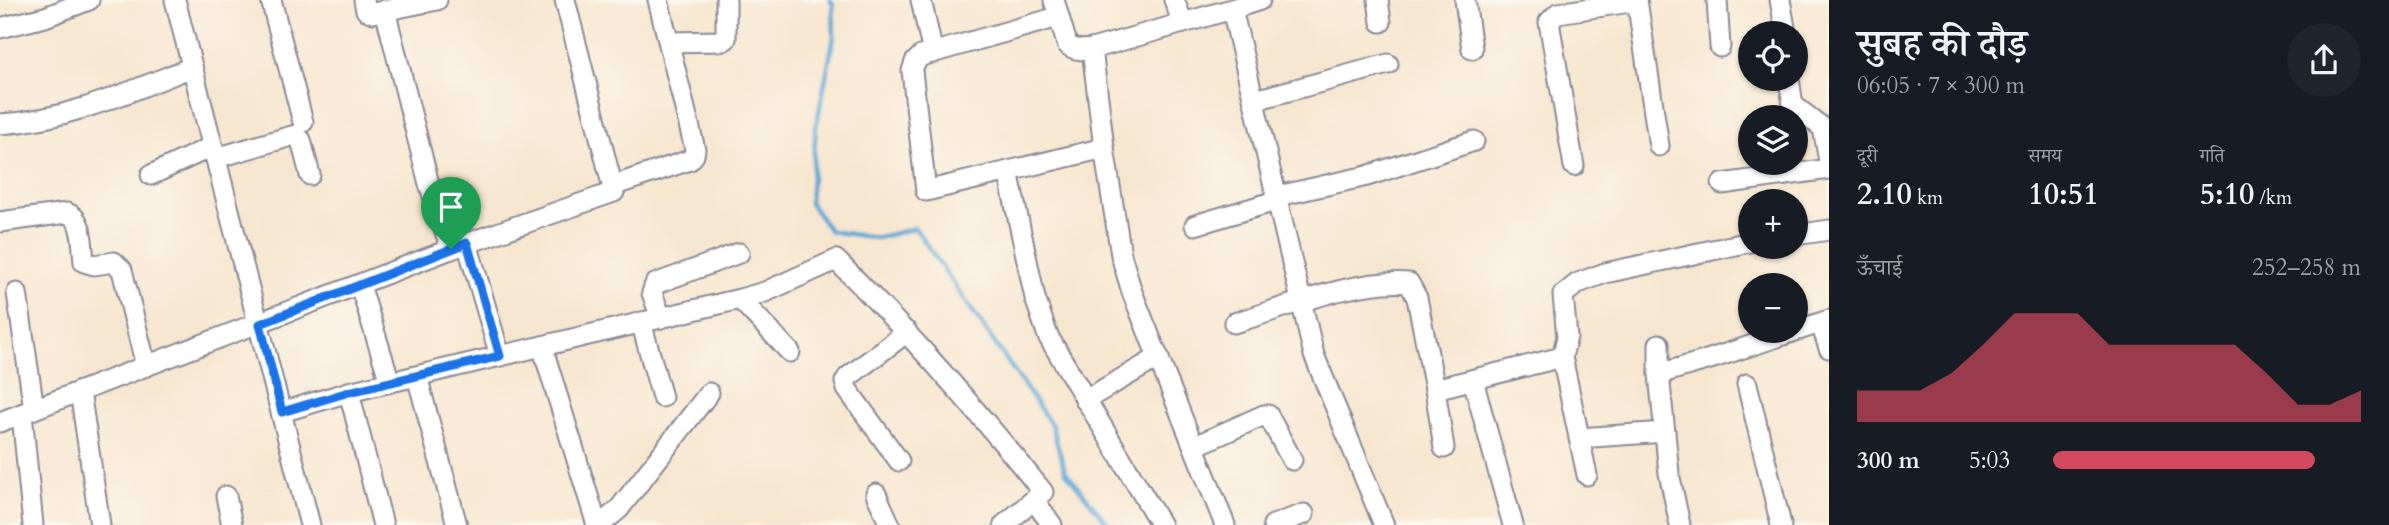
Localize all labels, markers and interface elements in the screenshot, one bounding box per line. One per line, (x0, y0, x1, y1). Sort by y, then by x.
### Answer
text: सुबह की दौड़ (1857, 18, 2027, 70)
map controls (1738, 21, 1808, 343)
button: locate (1738, 21, 1808, 91)
button: share (2287, 23, 2361, 97)
text: 06:05 · 7 × 300 m (1857, 70, 2025, 101)
button: layers (1738, 105, 1808, 175)
text: दूरी (1857, 143, 1878, 169)
text: समय (2028, 143, 2062, 169)
text: गति (2200, 143, 2225, 169)
text: 2.10 (1857, 174, 1912, 215)
text: 10:51 (2028, 174, 2099, 215)
text: 5:10 (2200, 174, 2254, 215)
pin (421, 177, 481, 249)
text: km (1912, 185, 1943, 211)
text: /km (2254, 185, 2292, 211)
icon: arrive (432, 188, 470, 226)
button: + (1738, 189, 1808, 259)
text: ऊँचाई (1857, 252, 1902, 283)
text: 252–258 m (2252, 252, 2361, 283)
button: − (1738, 273, 1808, 343)
text: 300 m (1857, 445, 1920, 476)
text: 5:03 (1969, 445, 2010, 476)

